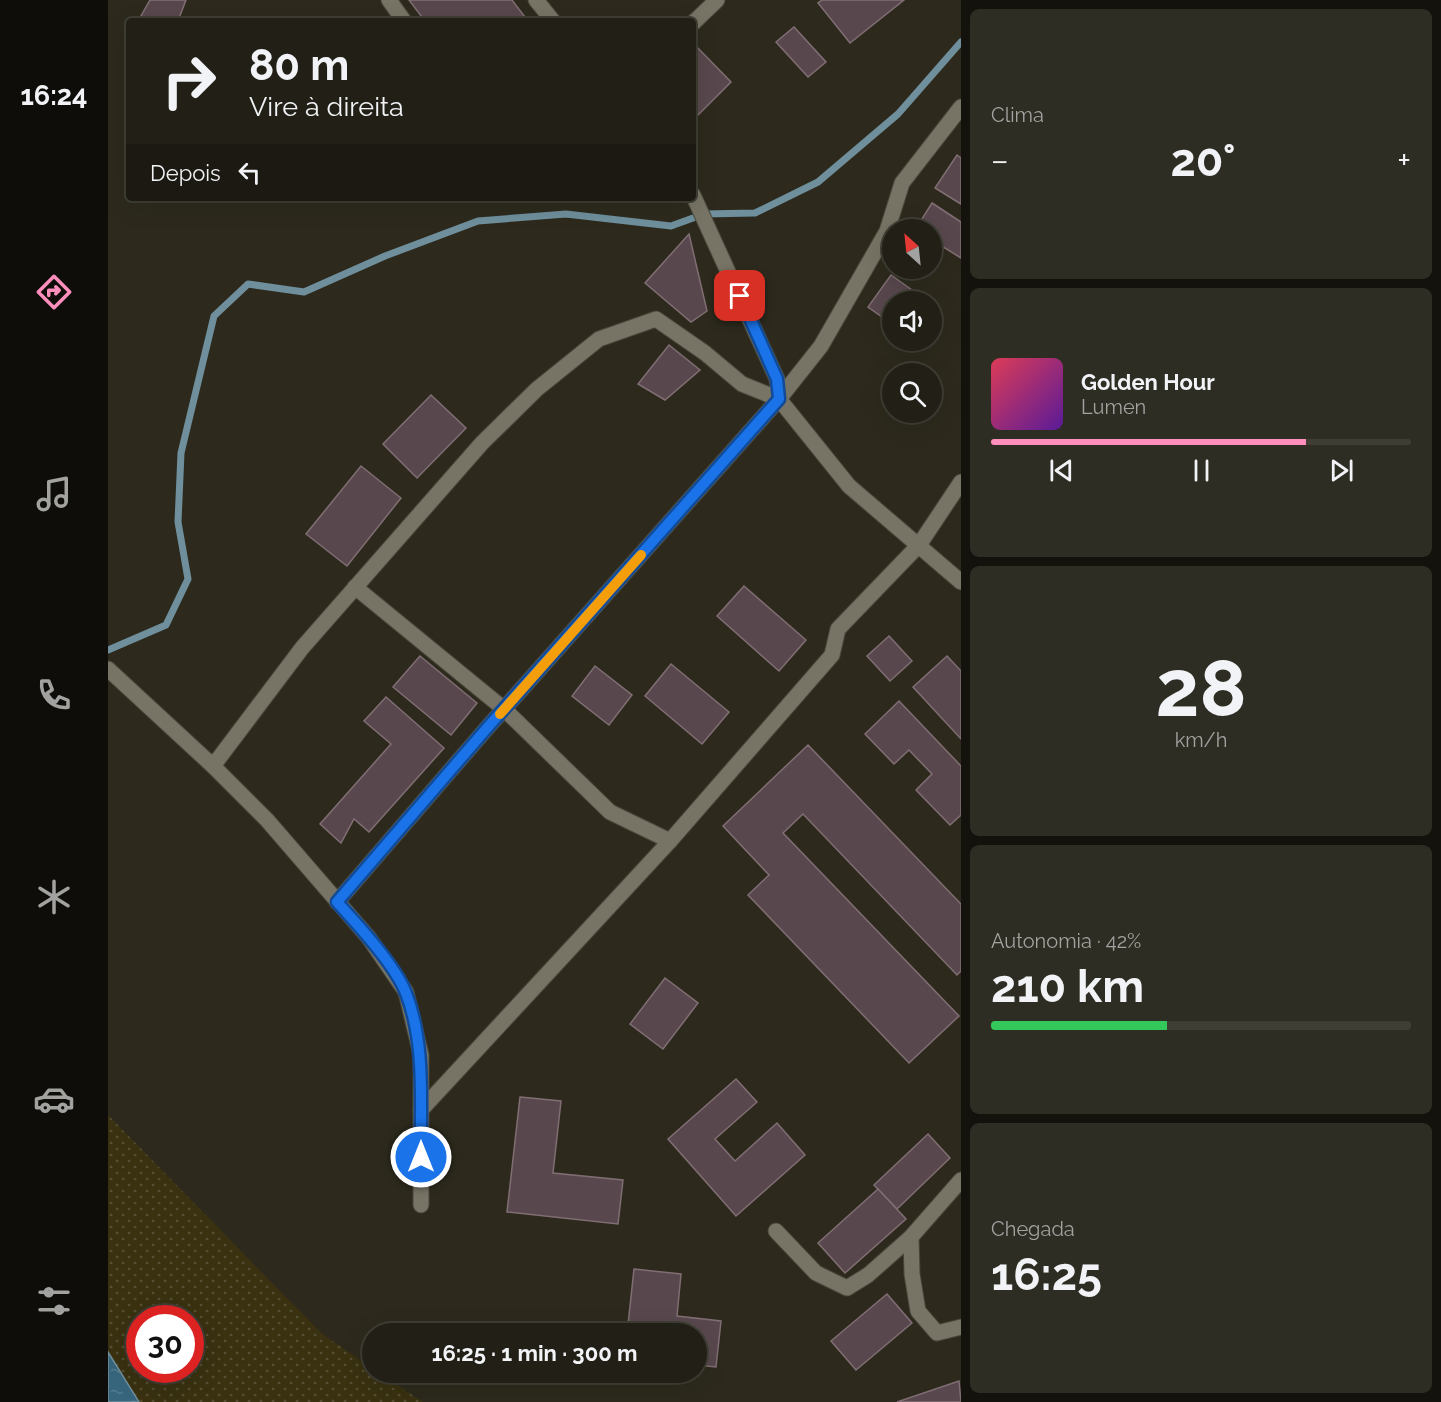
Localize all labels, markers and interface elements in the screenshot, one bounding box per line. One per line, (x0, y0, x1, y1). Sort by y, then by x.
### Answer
text: 80 m (249, 41, 349, 90)
icon: right (150, 42, 228, 120)
text: 16:24 (20, 80, 88, 111)
text: Vire à direita (249, 91, 404, 122)
text: Clima (991, 103, 1044, 127)
text: 20° (1170, 134, 1236, 187)
text: − (991, 141, 1009, 180)
text: + (1397, 141, 1411, 180)
icon: left (233, 156, 266, 189)
text: Depois (150, 160, 221, 186)
north arrow (882, 219, 942, 279)
map controls (882, 219, 942, 423)
pin (714, 270, 765, 321)
icon: directions (33, 271, 75, 313)
icon: arrive (723, 279, 756, 312)
button: sound (882, 291, 942, 351)
button: search (882, 363, 942, 423)
text: Golden Hour (1081, 369, 1215, 395)
text: Lumen (1081, 395, 1146, 419)
icon: previous (1045, 454, 1078, 487)
icon: pause (1185, 454, 1218, 487)
icon: next (1325, 454, 1358, 487)
icon: music (33, 473, 75, 515)
text: 28 (1155, 643, 1247, 734)
icon: phone (33, 674, 75, 716)
text: km/h (1175, 728, 1227, 752)
icon: climate (33, 876, 75, 918)
text: Autonomia · 42% (991, 929, 1141, 953)
text: 210 km (991, 960, 1144, 1013)
icon: car (33, 1078, 75, 1120)
position arrow (389, 1125, 453, 1189)
text: Chegada (991, 1217, 1075, 1241)
text: 16:25 (991, 1248, 1102, 1301)
icon: filters (33, 1280, 75, 1322)
speed limit sign: 30 (126, 1305, 204, 1383)
text: 16:25 · 1 min · 300 m (432, 1340, 637, 1366)

